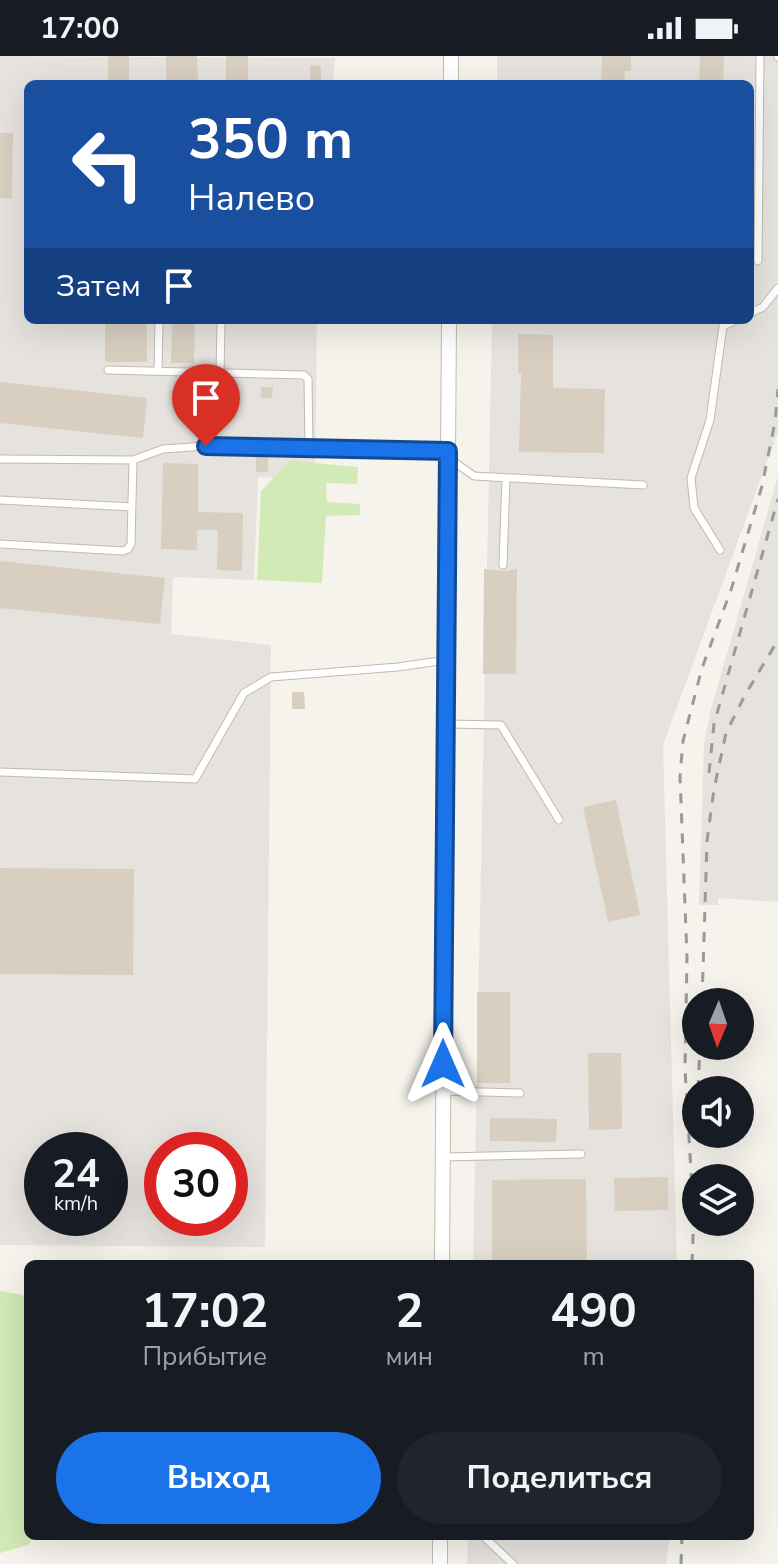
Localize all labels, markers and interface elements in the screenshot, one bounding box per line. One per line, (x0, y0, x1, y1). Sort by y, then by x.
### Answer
text: 17:00 (40, 8, 119, 49)
text: 350 m (188, 101, 353, 178)
icon: left (56, 112, 160, 216)
text: Налево (188, 174, 315, 223)
icon: arrive (157, 264, 201, 308)
text: Затем (56, 266, 141, 307)
pin (172, 364, 240, 446)
icon: arrive (184, 376, 228, 420)
north arrow (682, 988, 754, 1060)
map controls (682, 988, 754, 1236)
position arrow (401, 1022, 485, 1106)
button: sound (682, 1076, 754, 1148)
speed limit sign: 30 (144, 1132, 248, 1236)
text: 24 (52, 1147, 100, 1201)
button: layers (682, 1164, 754, 1236)
text: km/h (54, 1190, 98, 1217)
text: 17:02 (141, 1278, 268, 1344)
text: 2 (395, 1278, 424, 1344)
text: 490 (550, 1278, 637, 1344)
text: Прибытие (142, 1339, 267, 1374)
text: мин (386, 1339, 433, 1374)
text: m (582, 1339, 605, 1374)
button: Выход (56, 1432, 381, 1524)
button: Поделиться (397, 1432, 722, 1524)

